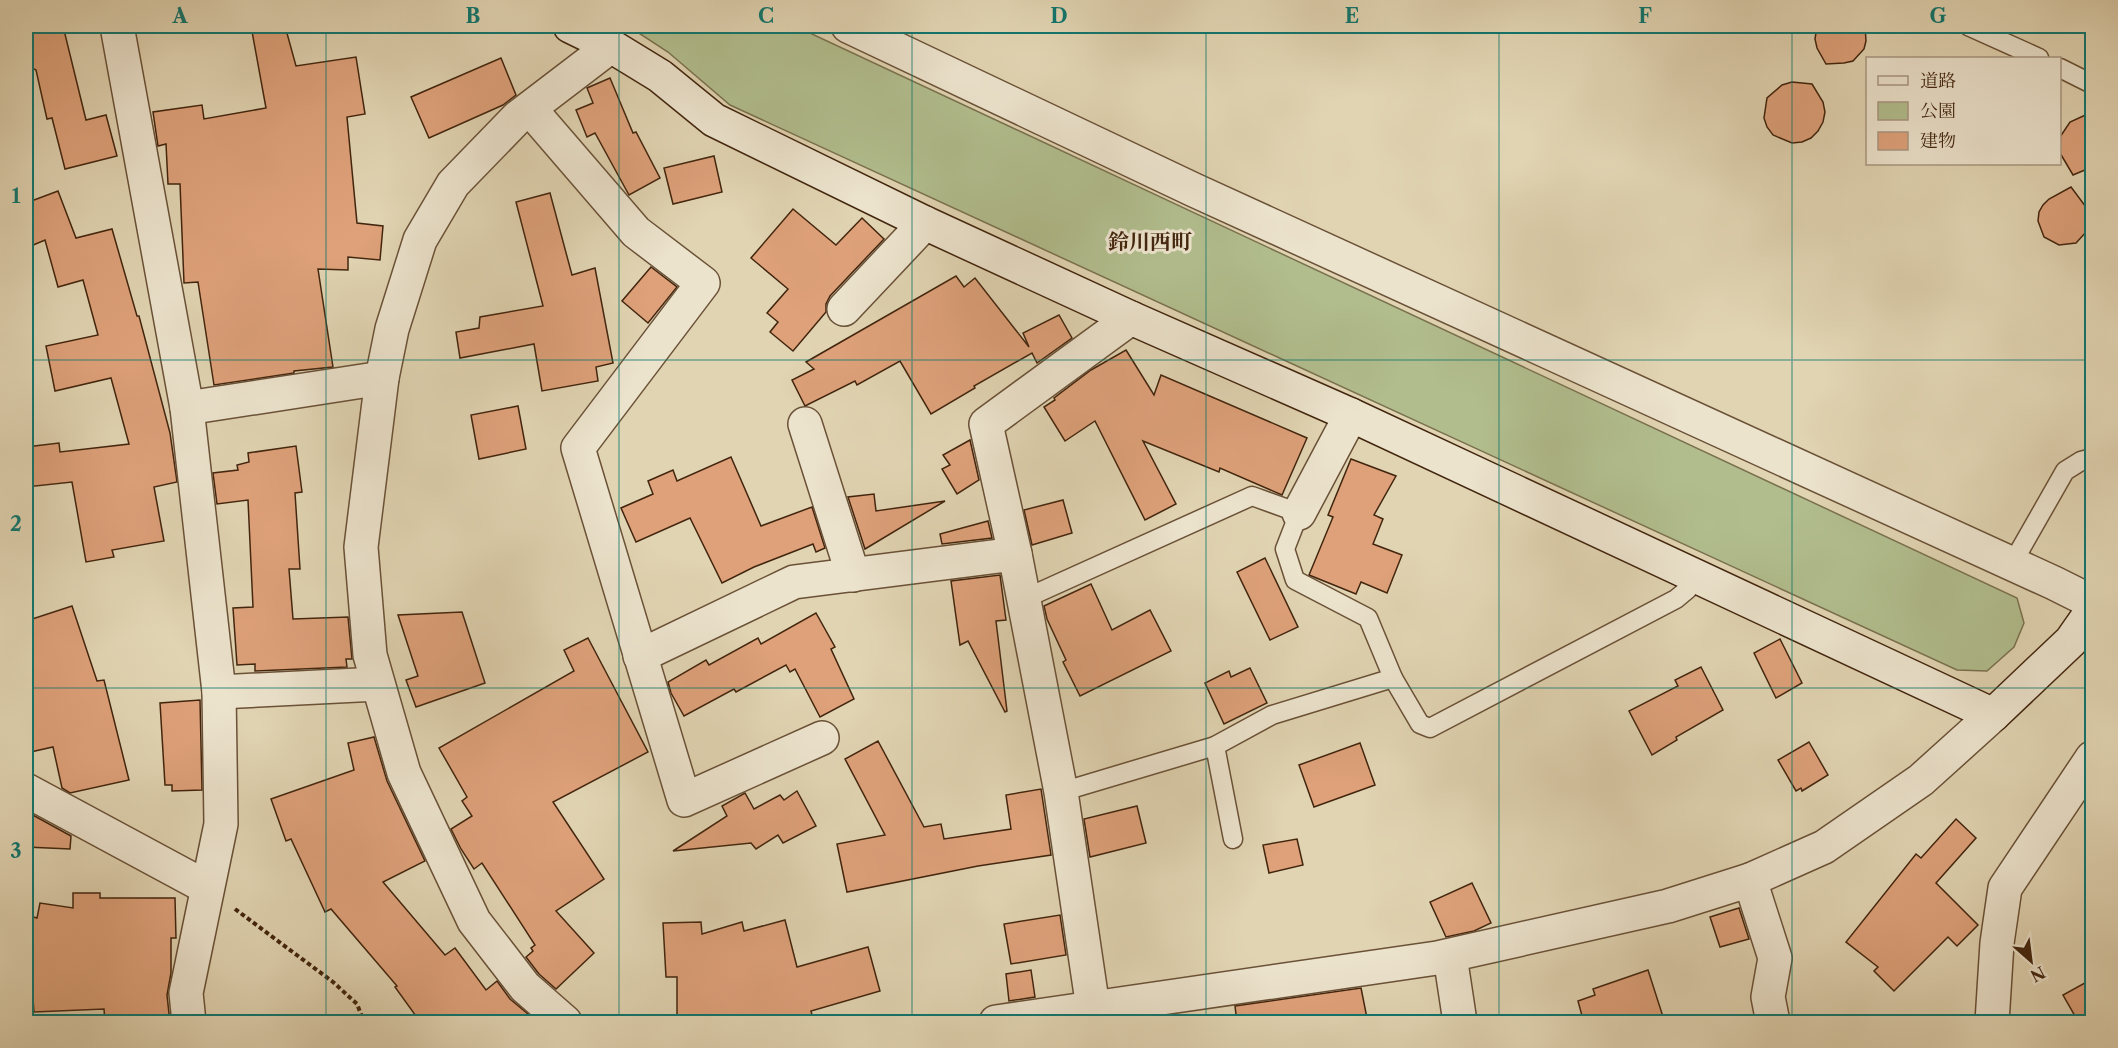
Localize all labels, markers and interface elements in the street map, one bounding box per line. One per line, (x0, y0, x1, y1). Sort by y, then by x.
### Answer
text: A (171, 4, 188, 28)
text: B (466, 4, 481, 28)
text: C (758, 4, 774, 28)
text: D (1050, 4, 1068, 28)
text: E (1345, 4, 1359, 28)
text: F (1638, 4, 1652, 28)
text: G (1930, 4, 1947, 28)
legend (1866, 57, 2061, 165)
text: 道路 (1920, 70, 1956, 92)
text: 公園 (1920, 100, 1956, 122)
text: 建物 (1920, 130, 1956, 152)
text: 1 (12, 184, 21, 208)
district label: 鈴川西町 (1108, 229, 1192, 254)
text: 2 (10, 512, 22, 536)
text: 3 (10, 839, 22, 863)
north arrow (2001, 931, 2061, 991)
text: N (2027, 962, 2049, 986)

